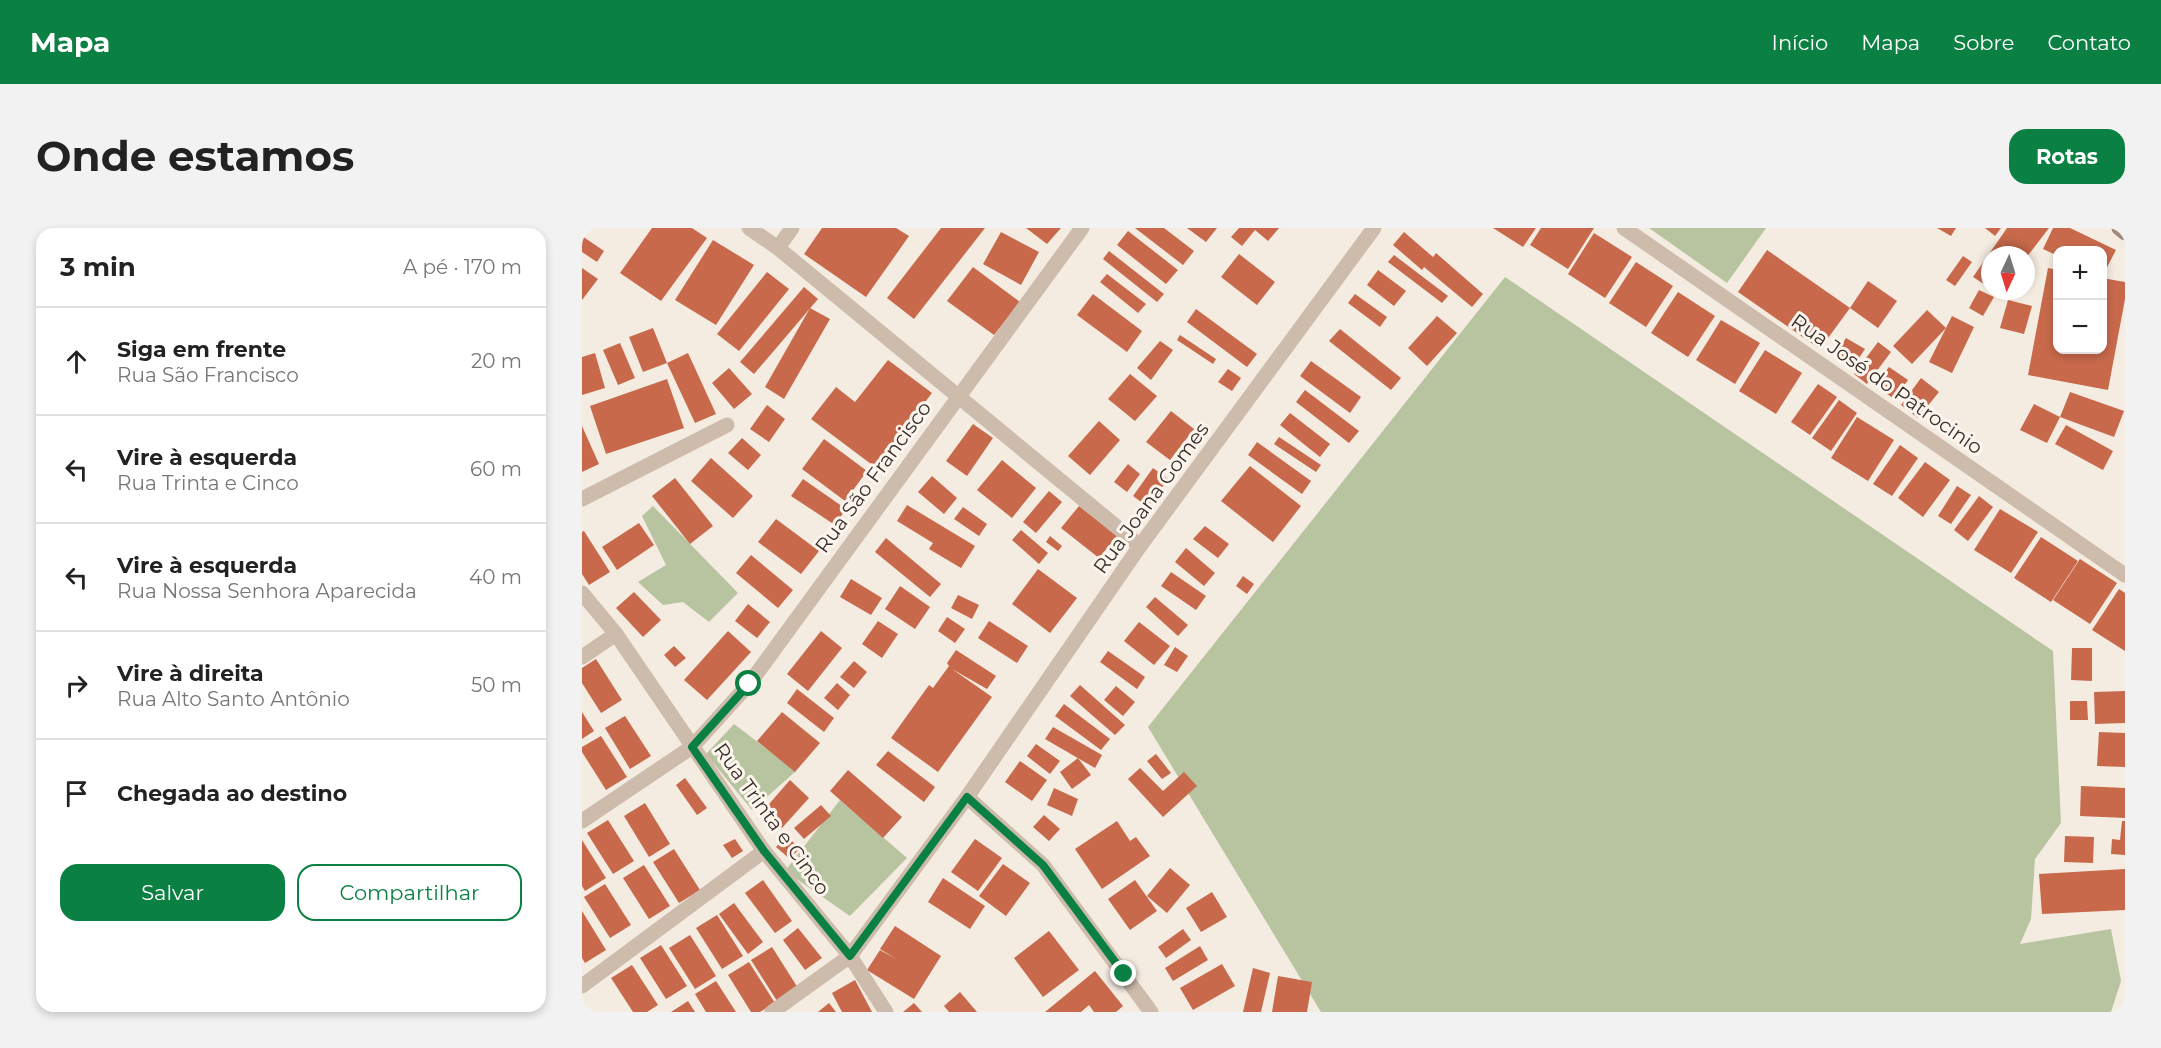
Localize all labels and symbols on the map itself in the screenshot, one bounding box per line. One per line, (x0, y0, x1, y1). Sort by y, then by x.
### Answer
north arrow (1981, 246, 2035, 300)
street label: Rua José do Patrocinio (1787, 309, 1987, 459)
street label: Rua São Francisco (810, 396, 936, 558)
street label: Rua Joana Gomes (1088, 418, 1214, 578)
route start (735, 670, 761, 696)
street label: Rua Trinta e Cinco (709, 738, 835, 900)
route end (1110, 960, 1136, 986)

